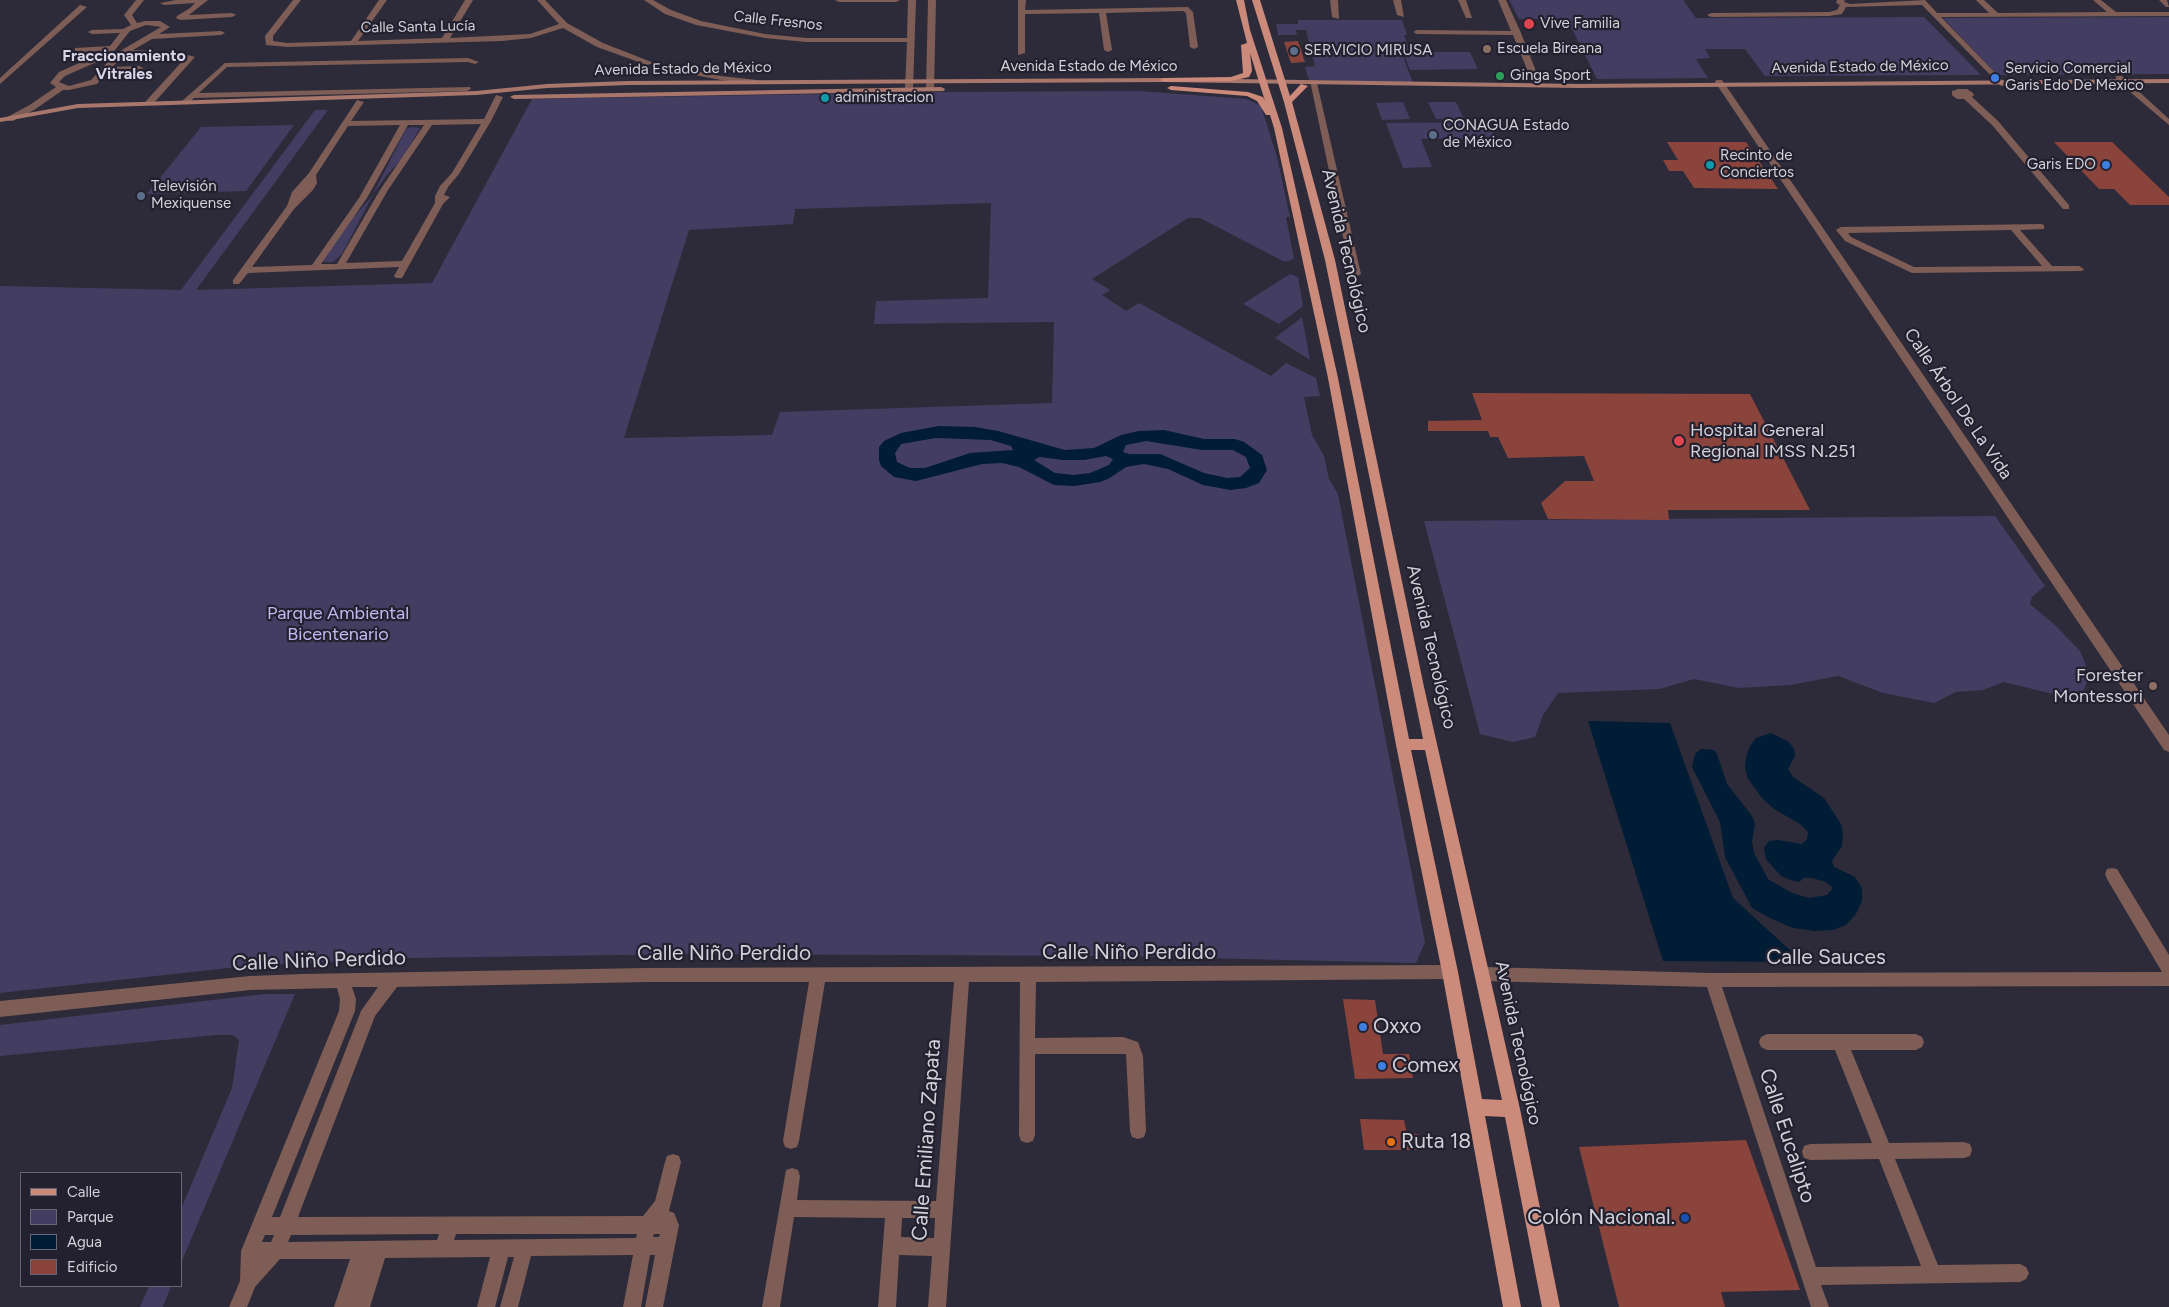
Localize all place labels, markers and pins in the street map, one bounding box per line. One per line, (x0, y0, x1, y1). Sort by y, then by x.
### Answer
place label: Vive Familia (1540, 15, 1620, 33)
marker: Vive Familia (1522, 17, 1536, 31)
place label: Escuela Bireana (1497, 40, 1602, 58)
place label: SERVICIO MIRUSA (1304, 42, 1432, 60)
marker: Escuela Bireana (1481, 43, 1493, 55)
marker: SERVICIO MIRUSA (1288, 45, 1300, 57)
place label: Servicio Comercial Garis Edo De Mexico (2005, 60, 2144, 95)
place label: Ginga Sport (1510, 67, 1591, 85)
marker: Ginga Sport (1494, 70, 1506, 82)
marker: Servicio Comercial Garis Edo De Mexico (1989, 72, 2001, 84)
place label: administracion (835, 89, 934, 107)
marker: administracion (819, 92, 831, 104)
place label: CONAGUA Estado de México (1443, 117, 1569, 152)
marker: CONAGUA Estado de México (1427, 129, 1439, 141)
place label: Recinto de Conciertos (1720, 147, 1794, 182)
place label: Garis EDO (2027, 156, 2096, 174)
marker: Recinto de Conciertos (1704, 159, 1716, 171)
marker: Garis EDO (2100, 159, 2112, 171)
place label: Televisión Mexiquense (151, 178, 231, 213)
marker: Televisión Mexiquense (135, 190, 147, 202)
place label: Hospital General Regional IMSS N.251 (1690, 420, 1856, 462)
marker: Hospital General Regional IMSS N.251 (1672, 434, 1686, 448)
place label: Forester Montessori (2053, 665, 2143, 708)
marker: Forester Montessori (2147, 680, 2159, 692)
place label: Oxxo (1373, 1014, 1421, 1040)
marker: Oxxo (1357, 1021, 1369, 1033)
place label: Comex (1392, 1053, 1459, 1079)
marker: Comex (1376, 1060, 1388, 1072)
place label: Ruta 18 (1401, 1129, 1471, 1155)
marker: Ruta 18 (1385, 1136, 1397, 1148)
place label: Colón Nacional. (1527, 1205, 1675, 1231)
marker: Colón Nacional. (1679, 1212, 1691, 1224)

